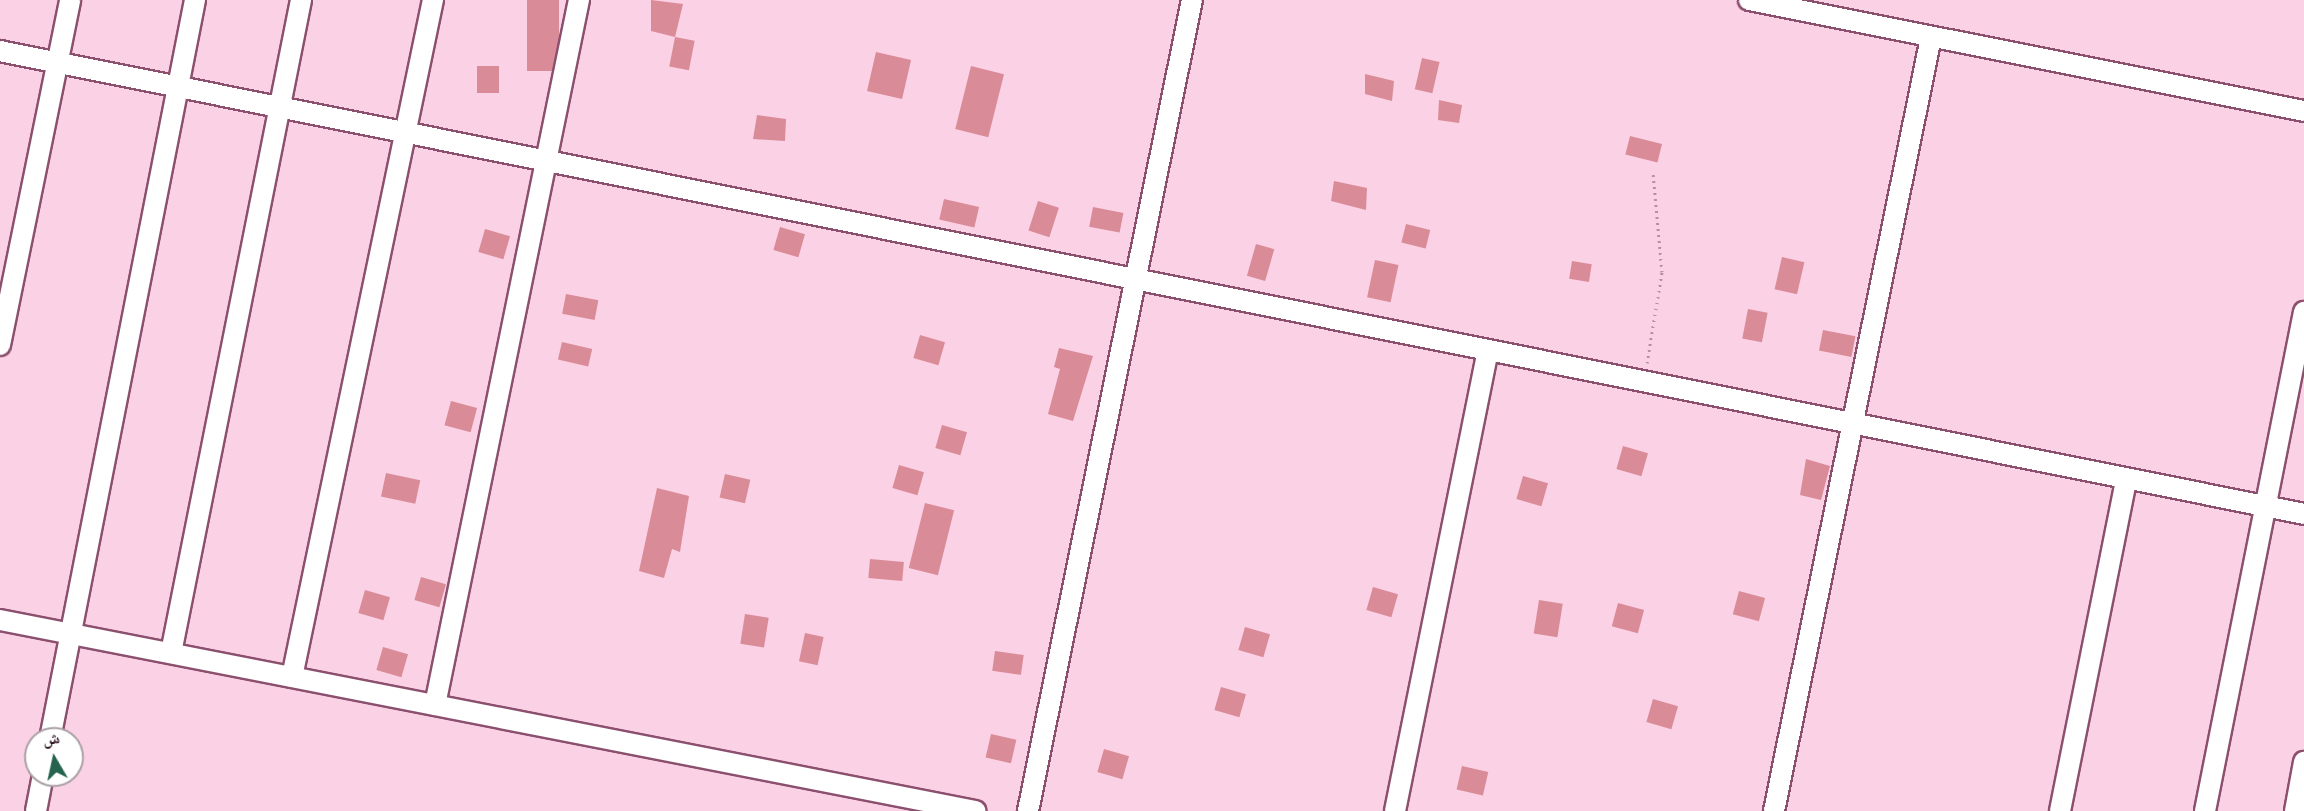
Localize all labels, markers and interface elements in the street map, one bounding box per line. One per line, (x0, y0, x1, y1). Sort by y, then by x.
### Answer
text: ش (41, 726, 62, 755)
north arrow (24, 727, 84, 787)

